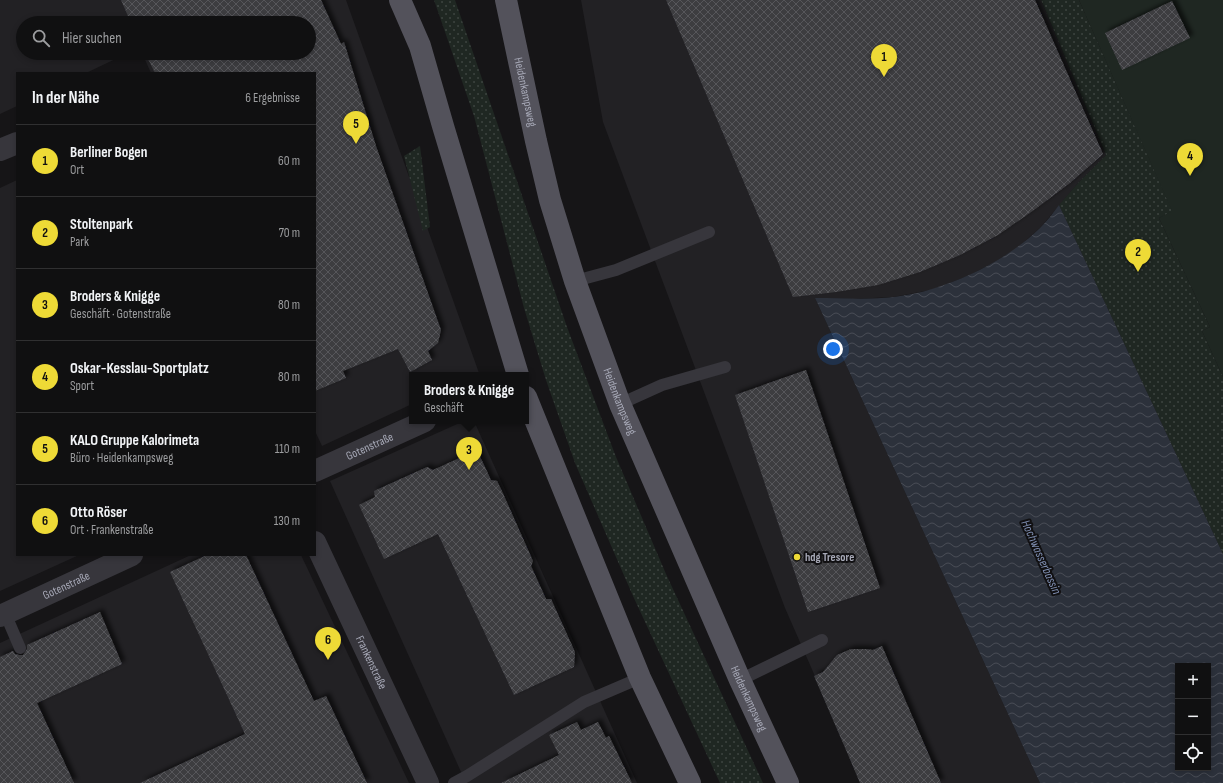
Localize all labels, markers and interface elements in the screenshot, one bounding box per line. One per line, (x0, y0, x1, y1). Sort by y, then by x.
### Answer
search box (16, 16, 316, 60)
icon: search (30, 27, 52, 49)
text: Hier suchen (62, 29, 122, 48)
pin: 1 (871, 44, 897, 77)
street label: Heidenkampsweg (511, 56, 540, 128)
text: In der Nähe (32, 88, 99, 108)
text: 6 Ergebnisse (245, 90, 300, 106)
pin: 5 (343, 111, 369, 144)
text: Berliner Bogen (70, 143, 147, 162)
pin: 4 (1177, 143, 1203, 176)
text: 1 (42, 153, 48, 169)
text: 60 m (278, 153, 300, 169)
text: Ort (70, 162, 84, 178)
text: Stoltenpark (70, 215, 133, 234)
text: 2 (42, 225, 48, 241)
text: 70 m (279, 225, 300, 241)
text: Park (70, 234, 89, 250)
pin: 2 (1125, 239, 1151, 272)
text: Broders & Knigge (70, 287, 160, 306)
text: 3 (42, 297, 48, 313)
text: 80 m (278, 297, 300, 313)
text: Geschäft · Gotenstraße (70, 306, 171, 322)
your location (823, 339, 843, 359)
text: Oskar-Kesslau-Sportplatz (70, 359, 209, 378)
street label: Heidenkampsweg (600, 366, 640, 437)
text: 4 (42, 369, 48, 385)
text: 80 m (278, 369, 300, 385)
popup (409, 372, 529, 424)
text: Sport (70, 378, 94, 394)
text: Broders & Knigge (424, 381, 514, 400)
text: Geschäft (424, 400, 464, 416)
street label: Gotenstraße (344, 429, 396, 463)
text: KALO Gruppe Kalorimeta (70, 431, 199, 450)
pin: 3 (456, 437, 482, 470)
text: 5 (42, 441, 48, 457)
text: 110 m (275, 441, 300, 457)
text: Büro · Heidenkampsweg (70, 450, 173, 466)
text: Otto Röser (70, 503, 127, 522)
text: 6 (42, 513, 48, 529)
text: 130 m (274, 513, 300, 529)
water label: Hochwasserbassin (1017, 517, 1065, 597)
text: Ort · Frankenstraße (70, 522, 153, 538)
place label: hdg Tresore (805, 550, 854, 565)
marker: hdg Tresore (792, 552, 802, 562)
street label: Gotenstraße (40, 568, 92, 603)
pin: 6 (315, 627, 341, 660)
street label: Frankenstraße (352, 633, 391, 692)
street label: Heidenkampsweg (727, 663, 770, 734)
map controls (1175, 663, 1211, 771)
button: + (1175, 663, 1211, 699)
button: − (1175, 699, 1211, 735)
button: locate (1175, 735, 1211, 771)

